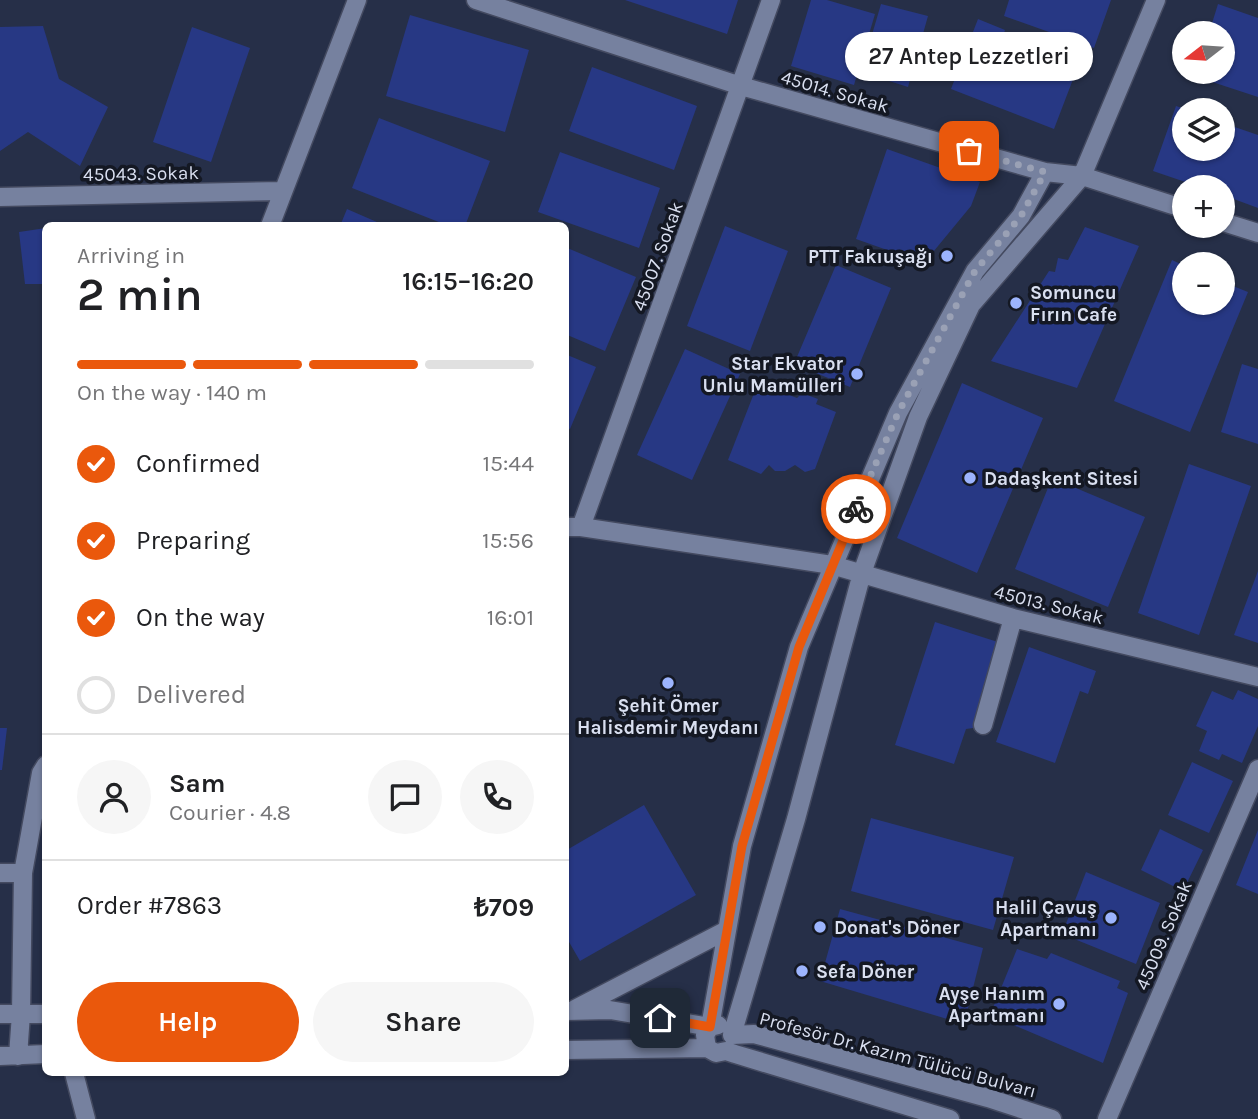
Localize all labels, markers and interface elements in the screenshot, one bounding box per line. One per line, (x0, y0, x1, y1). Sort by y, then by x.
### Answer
north arrow (1172, 21, 1236, 84)
map controls (1172, 21, 1235, 315)
callout: 27 Antep Lezzetleri (845, 32, 1093, 81)
text: 27 Antep Lezzetleri (868, 43, 1070, 70)
street label: 45014. Sokak (778, 66, 891, 118)
button: layers (1172, 98, 1235, 161)
pin (939, 121, 999, 181)
icon: bag (950, 132, 988, 170)
street label: 45043. Sokak (83, 162, 200, 186)
button: + (1172, 175, 1235, 238)
street label: 45007. Sokak (628, 199, 688, 314)
text: Arriving in (77, 242, 185, 269)
place label: PTT Fakıuşağı (808, 246, 933, 268)
marker: PTT Fakıuşağı (939, 248, 955, 264)
button: − (1172, 252, 1235, 315)
text: 16:15–16:20 (402, 266, 534, 297)
text: 2 min (77, 268, 203, 322)
place label: Somuncu Fırın Cafe (1030, 282, 1117, 326)
marker: Somuncu Fırın Cafe (1008, 295, 1024, 311)
place label: Star Ekvator Unlu Mamülleri (703, 353, 844, 397)
marker: Star Ekvator Unlu Mamülleri (849, 366, 865, 382)
text: On the way · 140 m (77, 379, 267, 406)
icon: check (77, 445, 115, 483)
text: Confirmed (136, 448, 261, 479)
text: 15:44 (482, 450, 534, 477)
place label: Dadaşkent Sitesi (984, 468, 1139, 490)
marker: Dadaşkent Sitesi (962, 470, 978, 486)
courier (821, 474, 891, 544)
icon: bike (837, 490, 875, 528)
icon: check (77, 522, 115, 560)
text: Preparing (136, 525, 250, 556)
text: 15:56 (482, 527, 534, 554)
street label: 45013. Sokak (992, 581, 1106, 629)
icon: check (77, 599, 115, 637)
text: On the way (136, 602, 265, 633)
text: 16:01 (487, 604, 534, 631)
marker: Şehit Ömer Halisdemir Meydanı (660, 675, 676, 691)
text: Delivered (136, 679, 246, 710)
place label: Şehit Ömer Halisdemir Meydanı (577, 694, 759, 739)
button: person (77, 760, 151, 834)
button: chat (368, 760, 442, 834)
button: phone (460, 760, 534, 834)
text: Sam (169, 768, 225, 799)
text: Courier · 4.8 (169, 799, 291, 826)
street label: 45009. Sokak (1131, 877, 1197, 993)
text: Order #7863 (77, 890, 222, 921)
text: ₺709 (474, 892, 534, 923)
place label: Halil Çavuş Apartmanı (995, 897, 1097, 941)
marker: Halil Çavuş Apartmanı (1103, 910, 1119, 926)
place label: Donat's Döner (834, 917, 960, 939)
marker: Donat's Döner (812, 919, 828, 935)
place label: Sefa Döner (816, 961, 915, 983)
marker: Sefa Döner (794, 963, 810, 979)
button: Help (77, 982, 299, 1062)
button: Share (313, 982, 534, 1062)
place label: Ayşe Hanım Apartmanı (939, 983, 1045, 1027)
pin (630, 988, 690, 1048)
marker: Ayşe Hanım Apartmanı (1051, 996, 1067, 1012)
icon: home (641, 999, 679, 1037)
street label: Profesör Dr. Kazım Tülücü Bulvarı (757, 1007, 1039, 1103)

